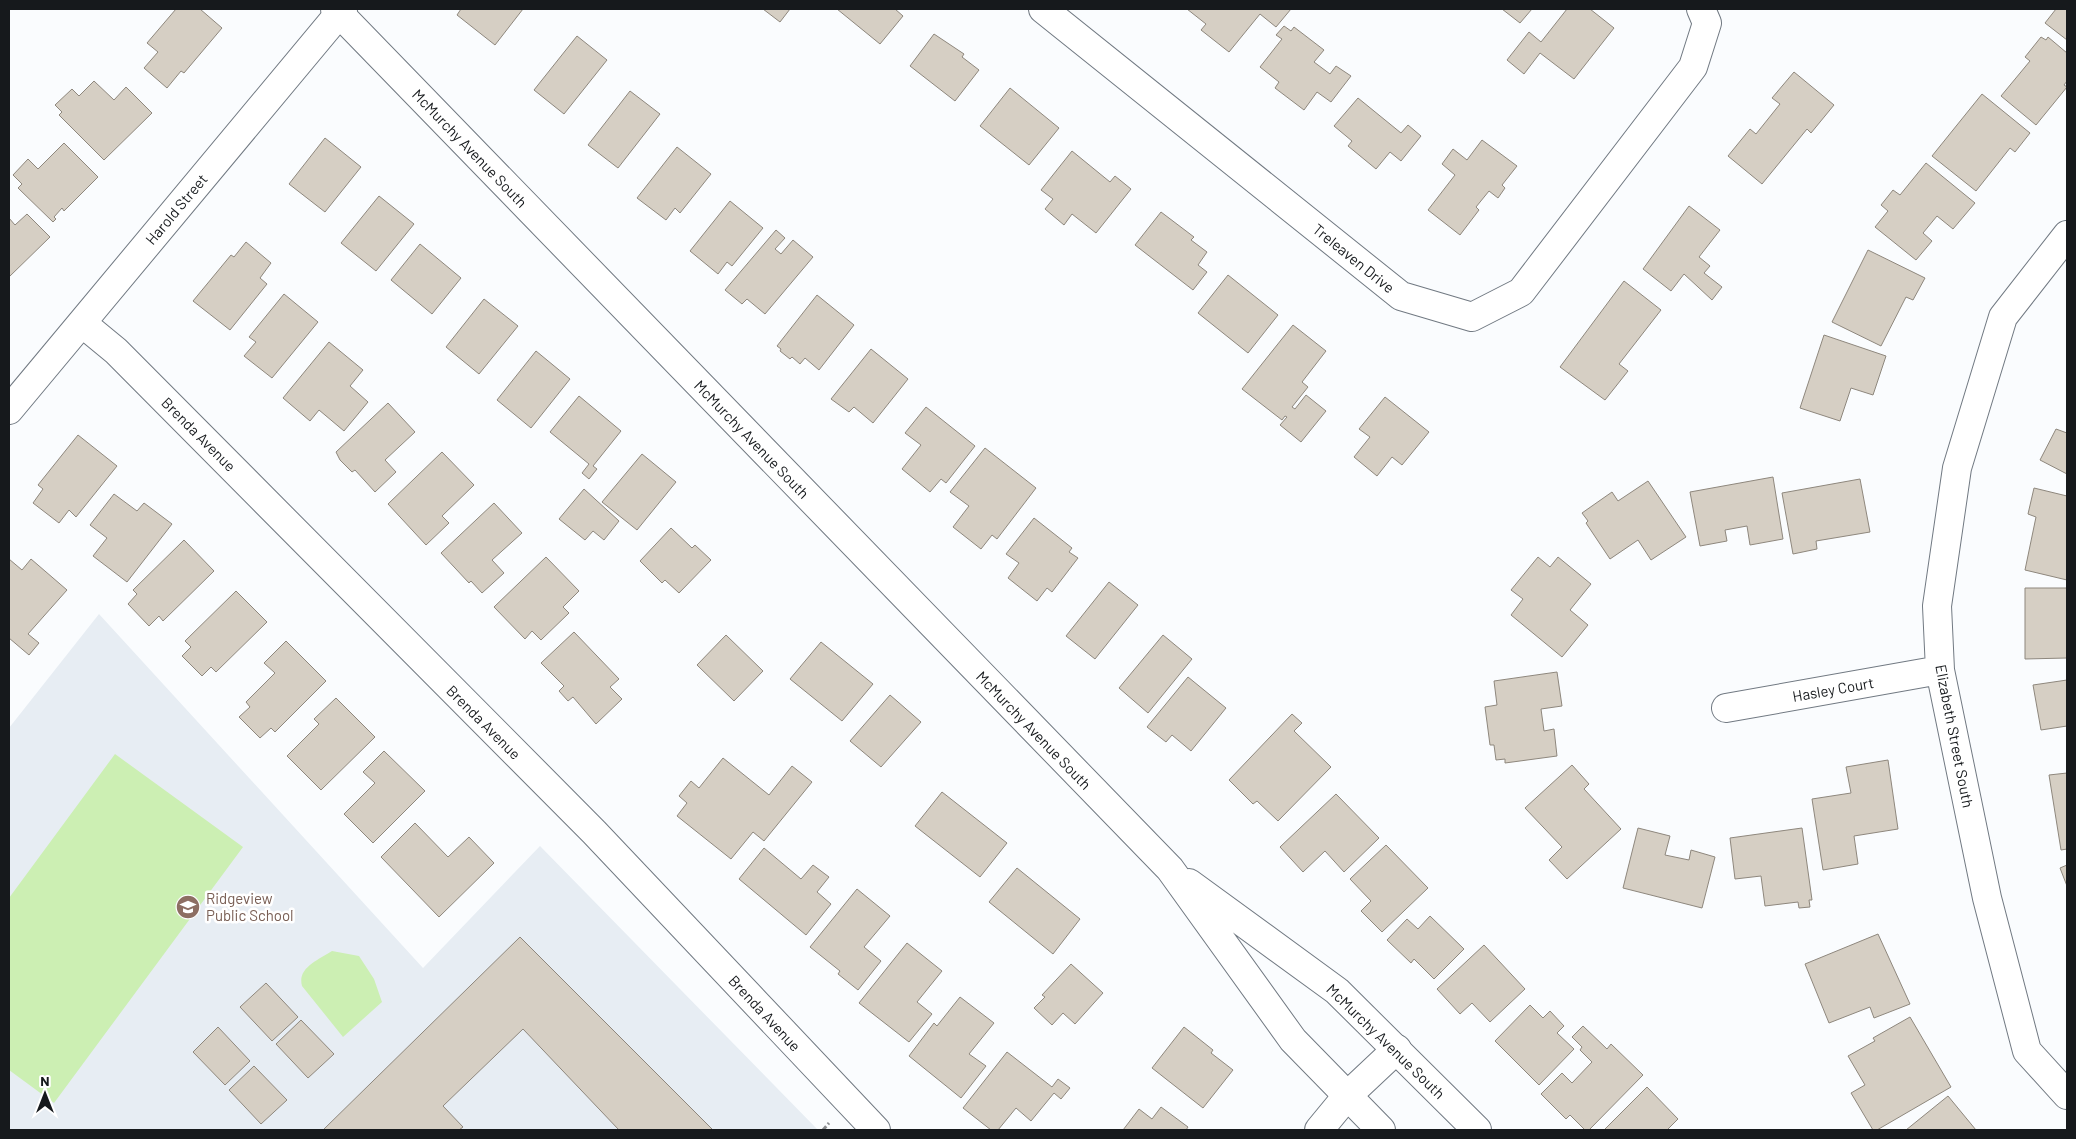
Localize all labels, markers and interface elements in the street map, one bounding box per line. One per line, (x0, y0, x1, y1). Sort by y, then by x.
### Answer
street label: McMurchy Avenue South (409, 85, 531, 211)
street label: Harold Street (141, 170, 211, 248)
street label: Treleaven Drive (1310, 220, 1398, 296)
street label: McMurchy Avenue South (691, 376, 813, 502)
street label: Brenda Avenue (158, 393, 240, 475)
street label: Elizabeth Street South (1932, 663, 1978, 809)
street label: McMurchy Avenue South (973, 667, 1095, 793)
street label: Hasley Court (1791, 673, 1875, 705)
street label: Brenda Avenue (443, 681, 525, 763)
place label: Ridgeview Public School (206, 889, 294, 924)
school or university icon: Ridgeview Public School (175, 894, 201, 920)
street label: Brenda Avenue (725, 971, 805, 1055)
street label: McMurchy Avenue South (1323, 980, 1449, 1102)
north arrow (20, 1069, 70, 1119)
text: N (40, 1072, 50, 1089)

